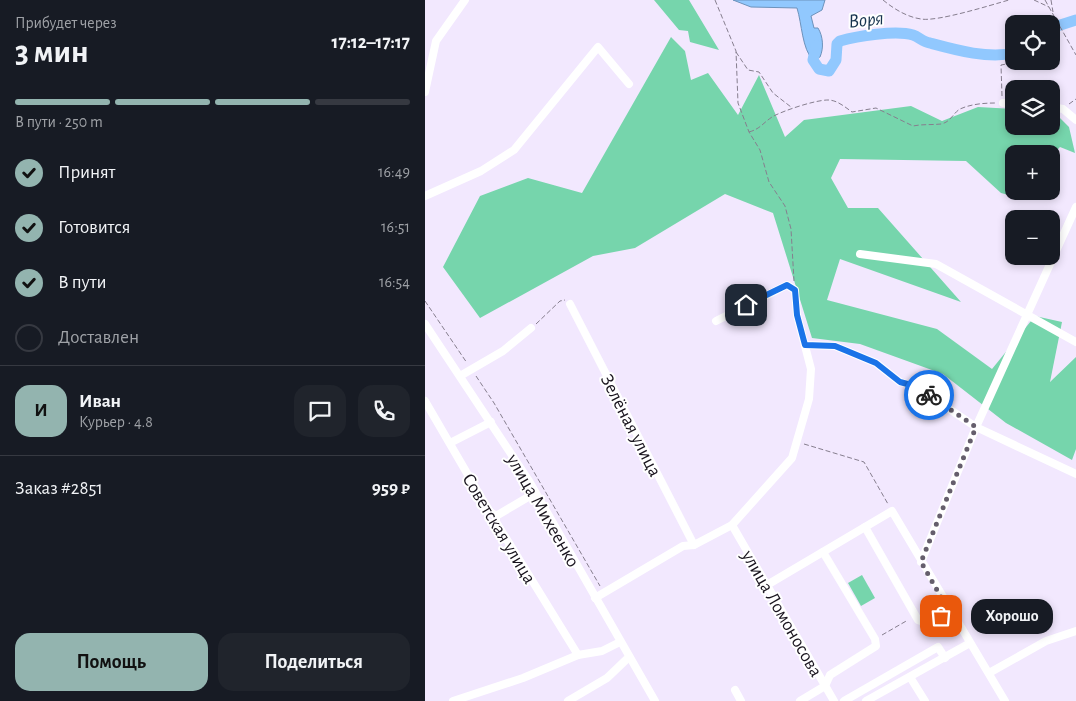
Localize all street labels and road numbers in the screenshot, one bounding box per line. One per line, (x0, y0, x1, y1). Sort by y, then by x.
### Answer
street label: Зелёная улица (597, 371, 665, 480)
street label: улица Михеенко (502, 450, 583, 570)
street label: Советская улица (458, 470, 539, 588)
street label: улица Ломоносова (737, 546, 826, 680)

